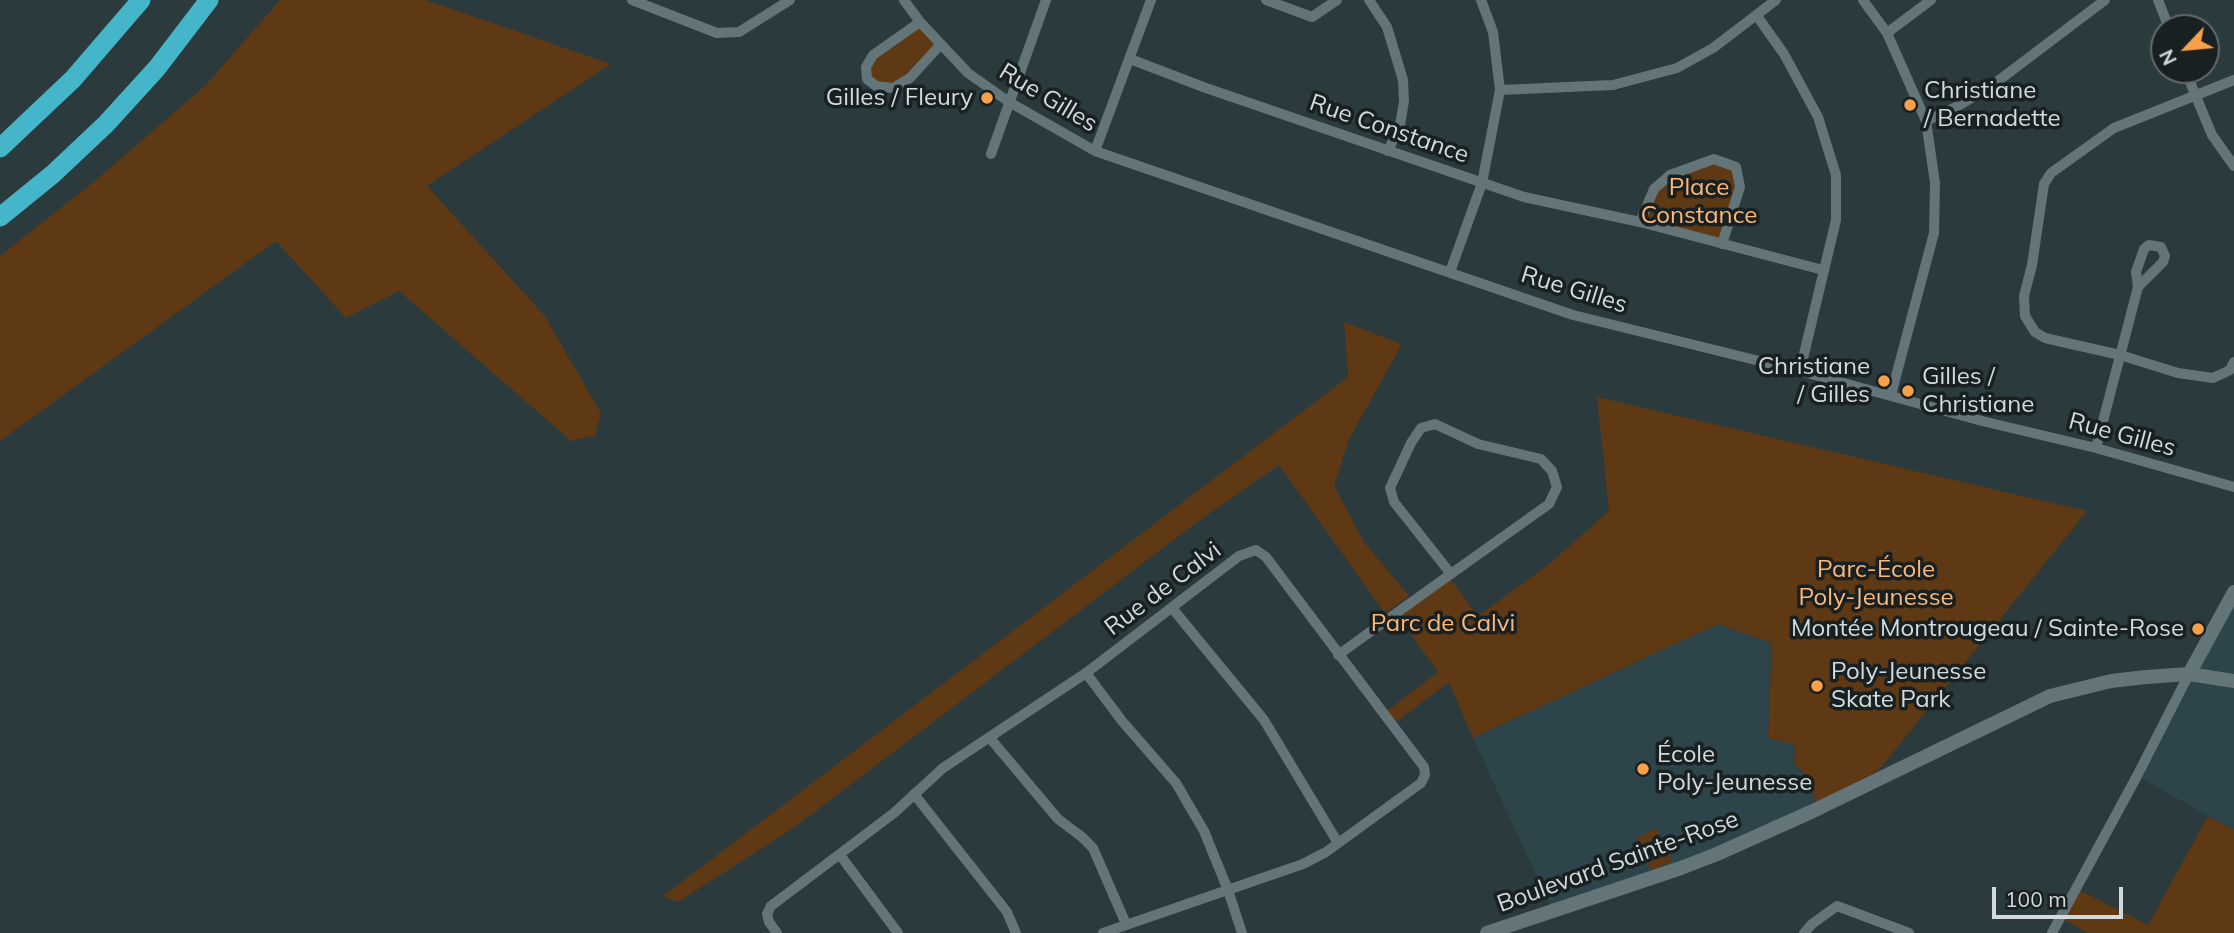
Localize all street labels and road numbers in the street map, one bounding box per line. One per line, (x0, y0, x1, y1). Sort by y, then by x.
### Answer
street label: Rue Gilles (994, 57, 1102, 139)
street label: Rue Constance (1306, 88, 1472, 170)
street label: Rue Gilles (1517, 260, 1631, 320)
street label: Rue Gilles (2065, 407, 2179, 463)
street label: Rue de Calvi (1099, 536, 1227, 642)
street label: Boulevard Sainte-Rose (1493, 805, 1743, 919)

